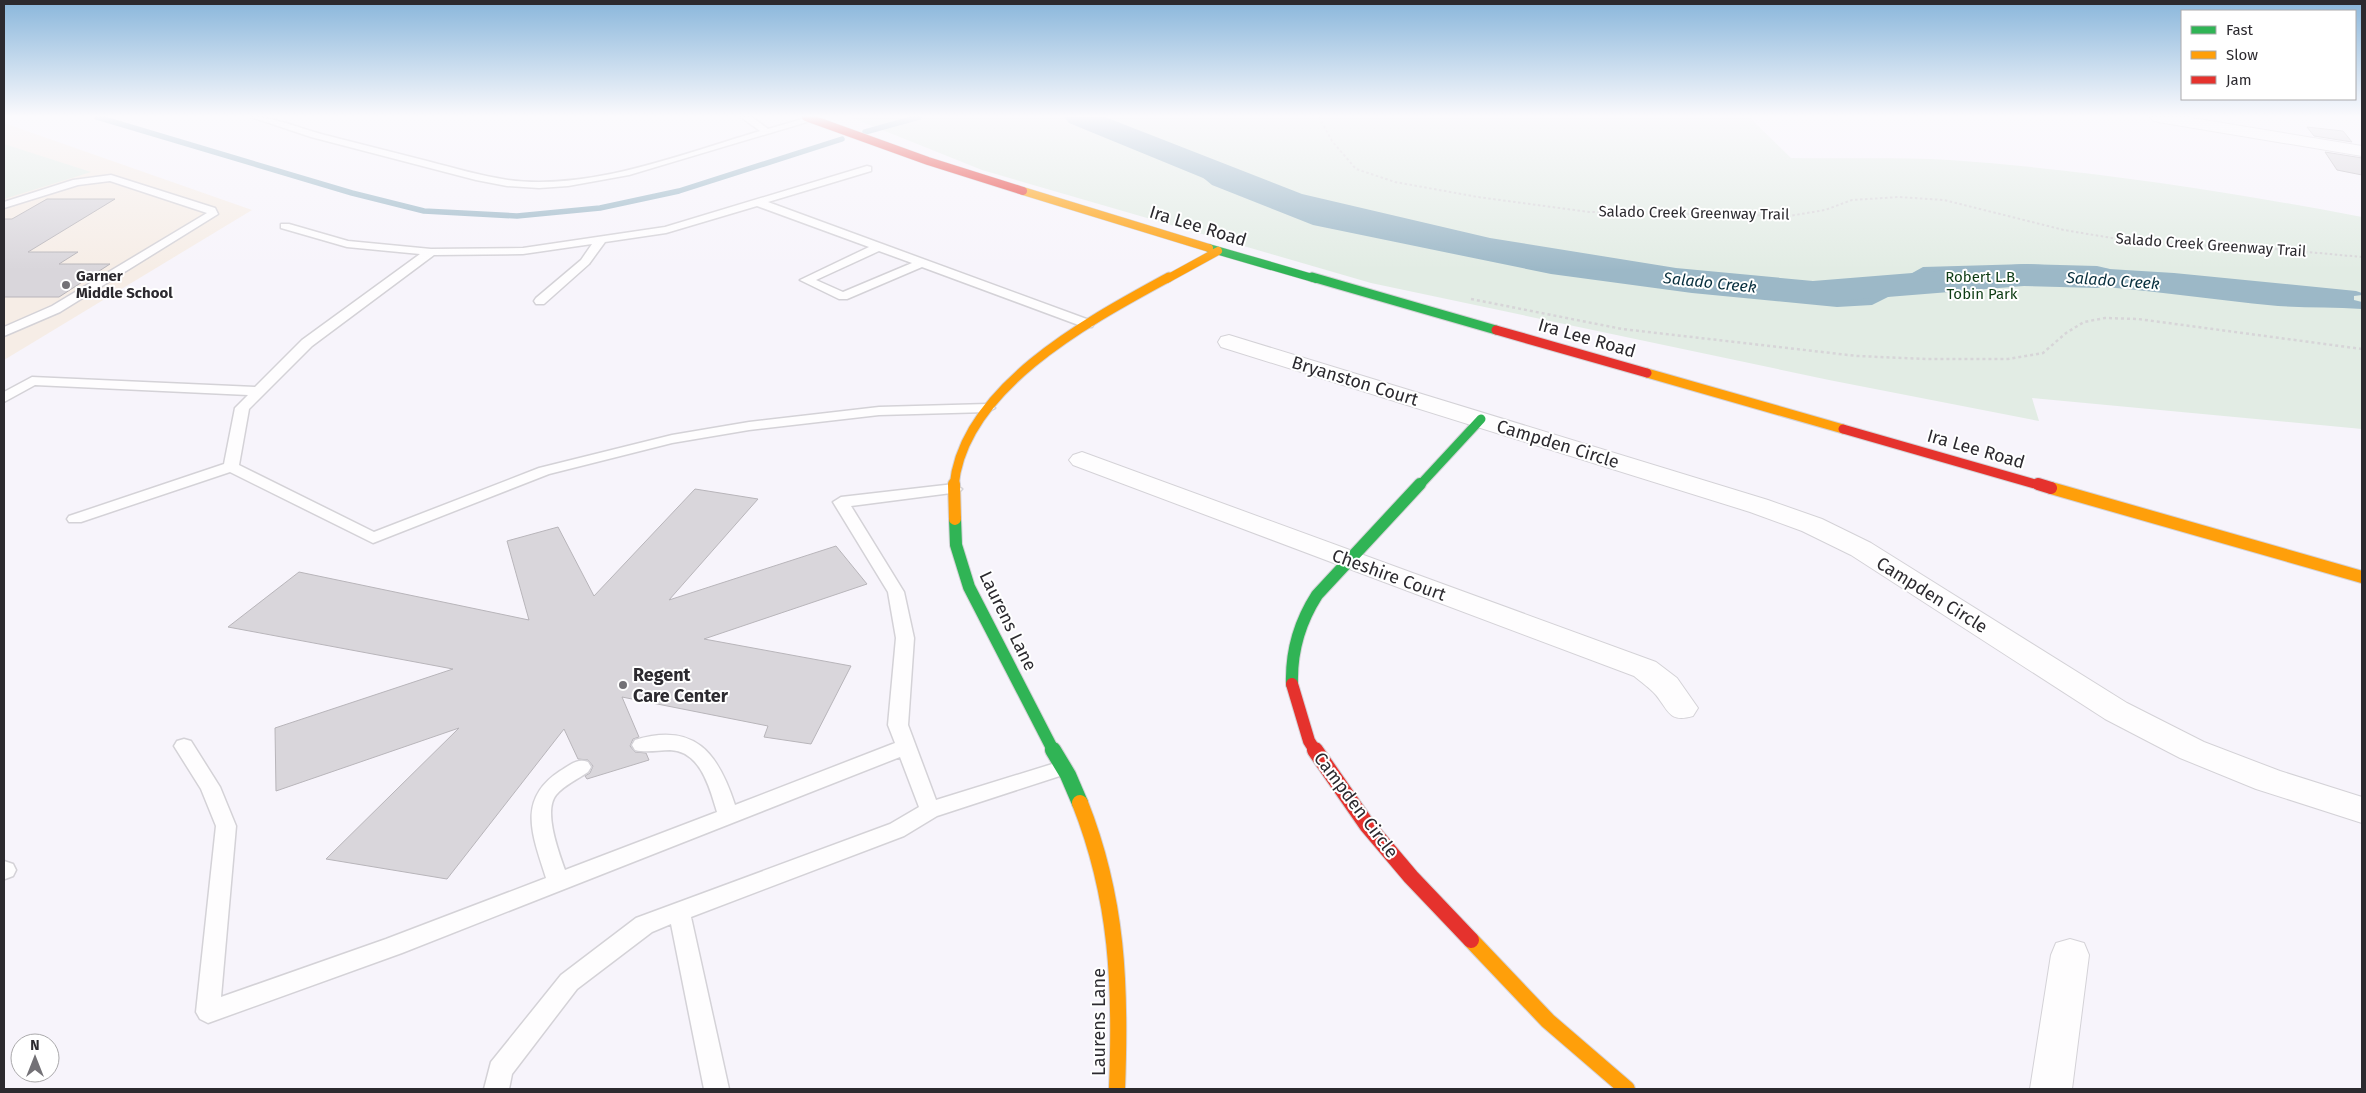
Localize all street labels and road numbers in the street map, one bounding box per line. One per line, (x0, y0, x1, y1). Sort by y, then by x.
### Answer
street label: Ira Lee Road (1147, 201, 1249, 251)
street label: Salado Creek Greenway Trail (1598, 202, 1790, 224)
street label: Salado Creek Greenway Trail (2115, 229, 2308, 261)
street label: Ira Lee Road (1536, 314, 1638, 362)
street label: Bryanston Court (1289, 351, 1422, 411)
street label: Campden Circle (1494, 415, 1622, 473)
street label: Ira Lee Road (1925, 425, 2027, 473)
street label: Cheshire Court (1329, 544, 1449, 606)
street label: Campden Circle (1872, 552, 1992, 638)
street label: Laurens Lane (974, 568, 1042, 674)
street label: Campden Circle (1309, 748, 1403, 862)
street label: Laurens Lane (1088, 968, 1110, 1076)

